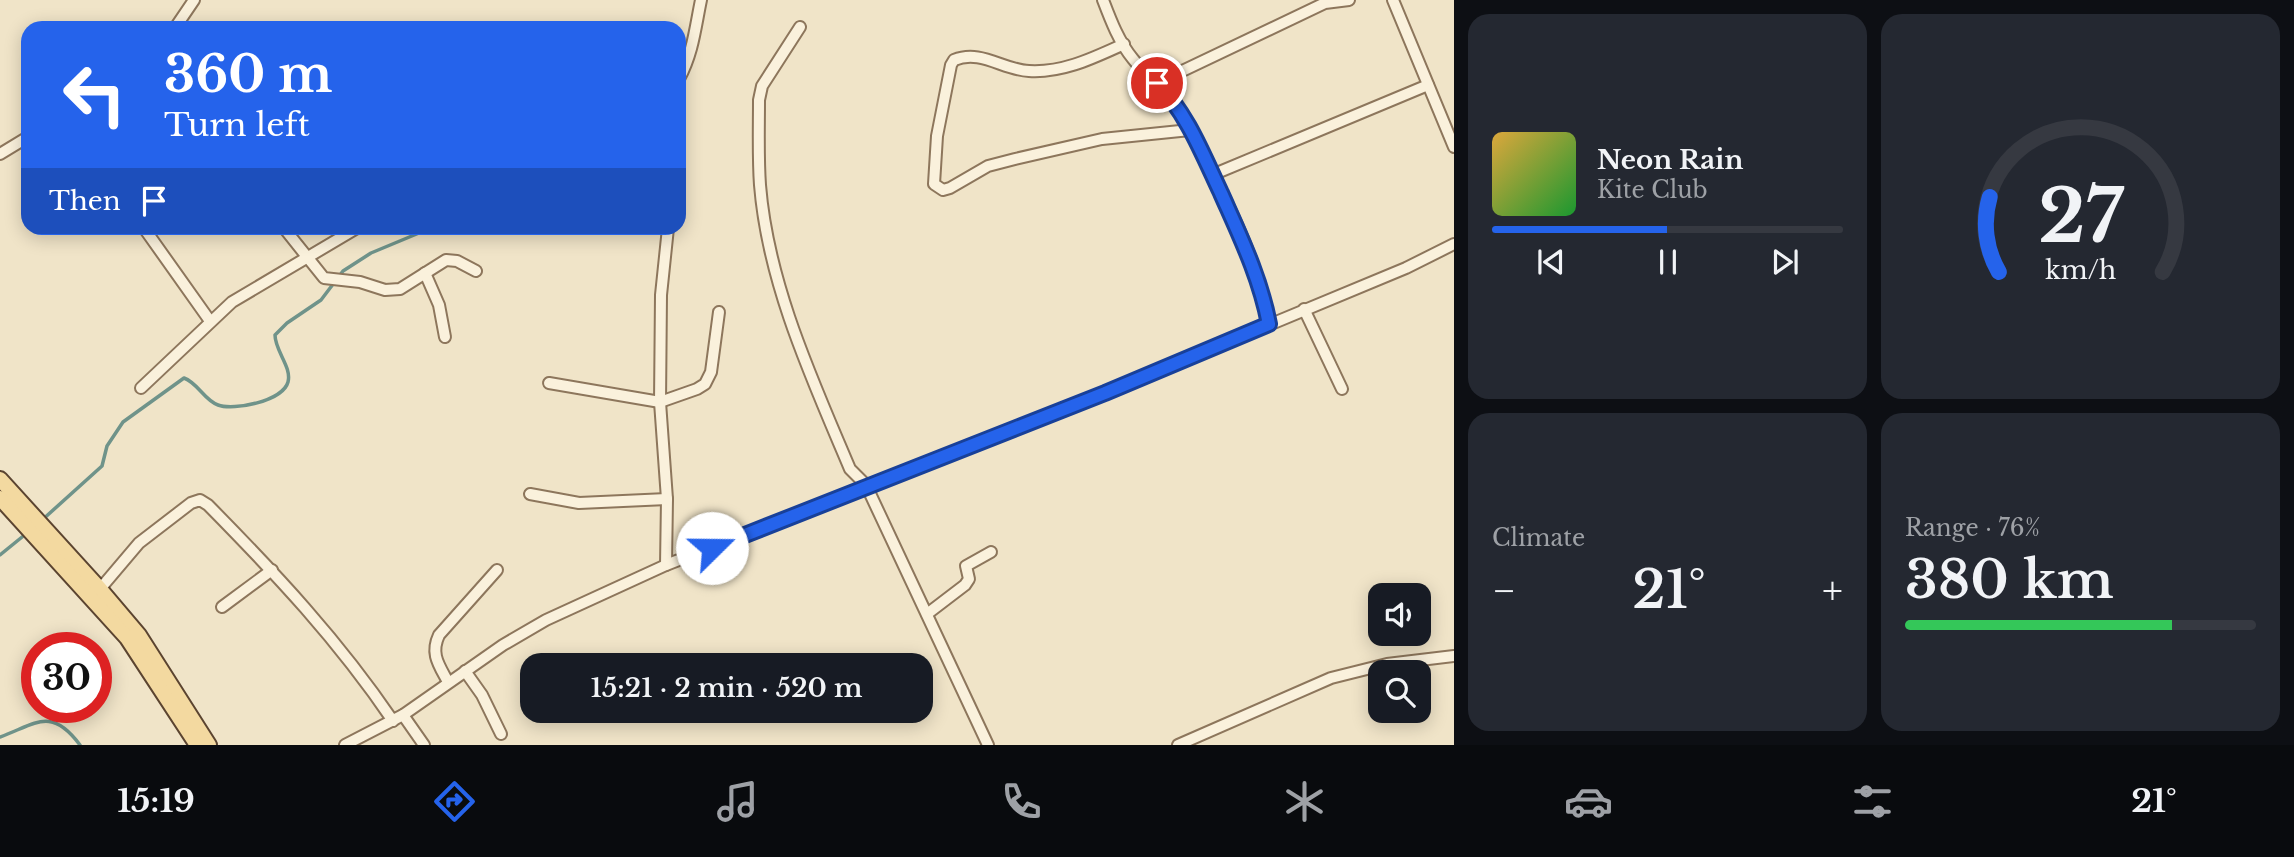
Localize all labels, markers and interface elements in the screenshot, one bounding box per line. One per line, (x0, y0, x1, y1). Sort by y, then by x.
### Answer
text: 360 m (164, 44, 332, 105)
icon: left (49, 49, 140, 140)
pin (1127, 53, 1187, 113)
icon: arrive (1138, 64, 1176, 102)
text: Turn left (164, 105, 310, 145)
text: Neon Rain (1597, 144, 1743, 176)
text: 27 (2038, 172, 2124, 263)
text: Kite Club (1597, 176, 1708, 204)
icon: arrive (135, 182, 173, 220)
text: Then (49, 185, 121, 217)
icon: previous (1532, 243, 1570, 281)
icon: pause (1649, 243, 1687, 281)
icon: next (1766, 243, 1804, 281)
text: km/h (2045, 255, 2116, 286)
position arrow (675, 511, 749, 585)
text: Range · 76% (1905, 514, 2040, 542)
text: Climate (1492, 524, 1585, 552)
text: 380 km (1905, 548, 2114, 612)
text: 21° (1632, 558, 1706, 622)
text: − (1492, 567, 1516, 614)
text: + (1822, 567, 1843, 614)
map controls (1368, 583, 1431, 723)
button: sound (1368, 583, 1431, 646)
speed limit sign: 30 (21, 632, 112, 723)
button: search (1368, 660, 1431, 723)
text: 15:21 · 2 min · 520 m (591, 672, 862, 704)
icon: directions (430, 777, 479, 826)
icon: music (713, 777, 762, 826)
icon: phone (997, 777, 1046, 826)
icon: climate (1280, 777, 1329, 826)
icon: car (1564, 777, 1613, 826)
icon: filters (1848, 777, 1897, 826)
text: 15:19 (117, 781, 195, 821)
text: 21° (2131, 781, 2177, 821)

